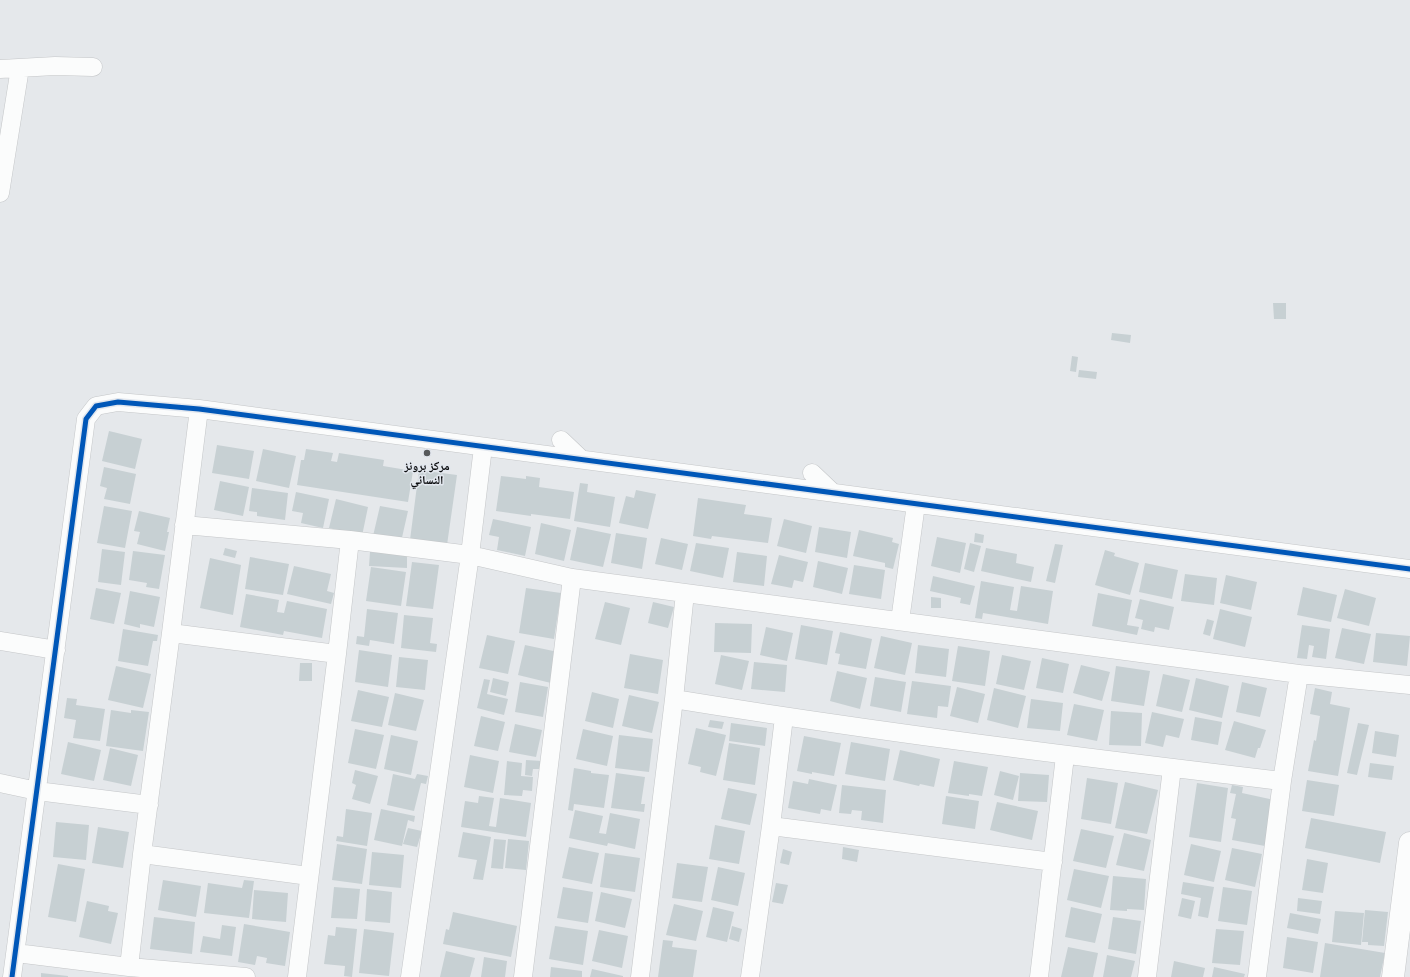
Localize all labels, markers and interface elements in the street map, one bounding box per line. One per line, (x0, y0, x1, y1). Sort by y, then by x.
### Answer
marker: مركز برونز النسائي (422, 448, 432, 458)
place label: مركز برونز النسائي (403, 458, 450, 490)

